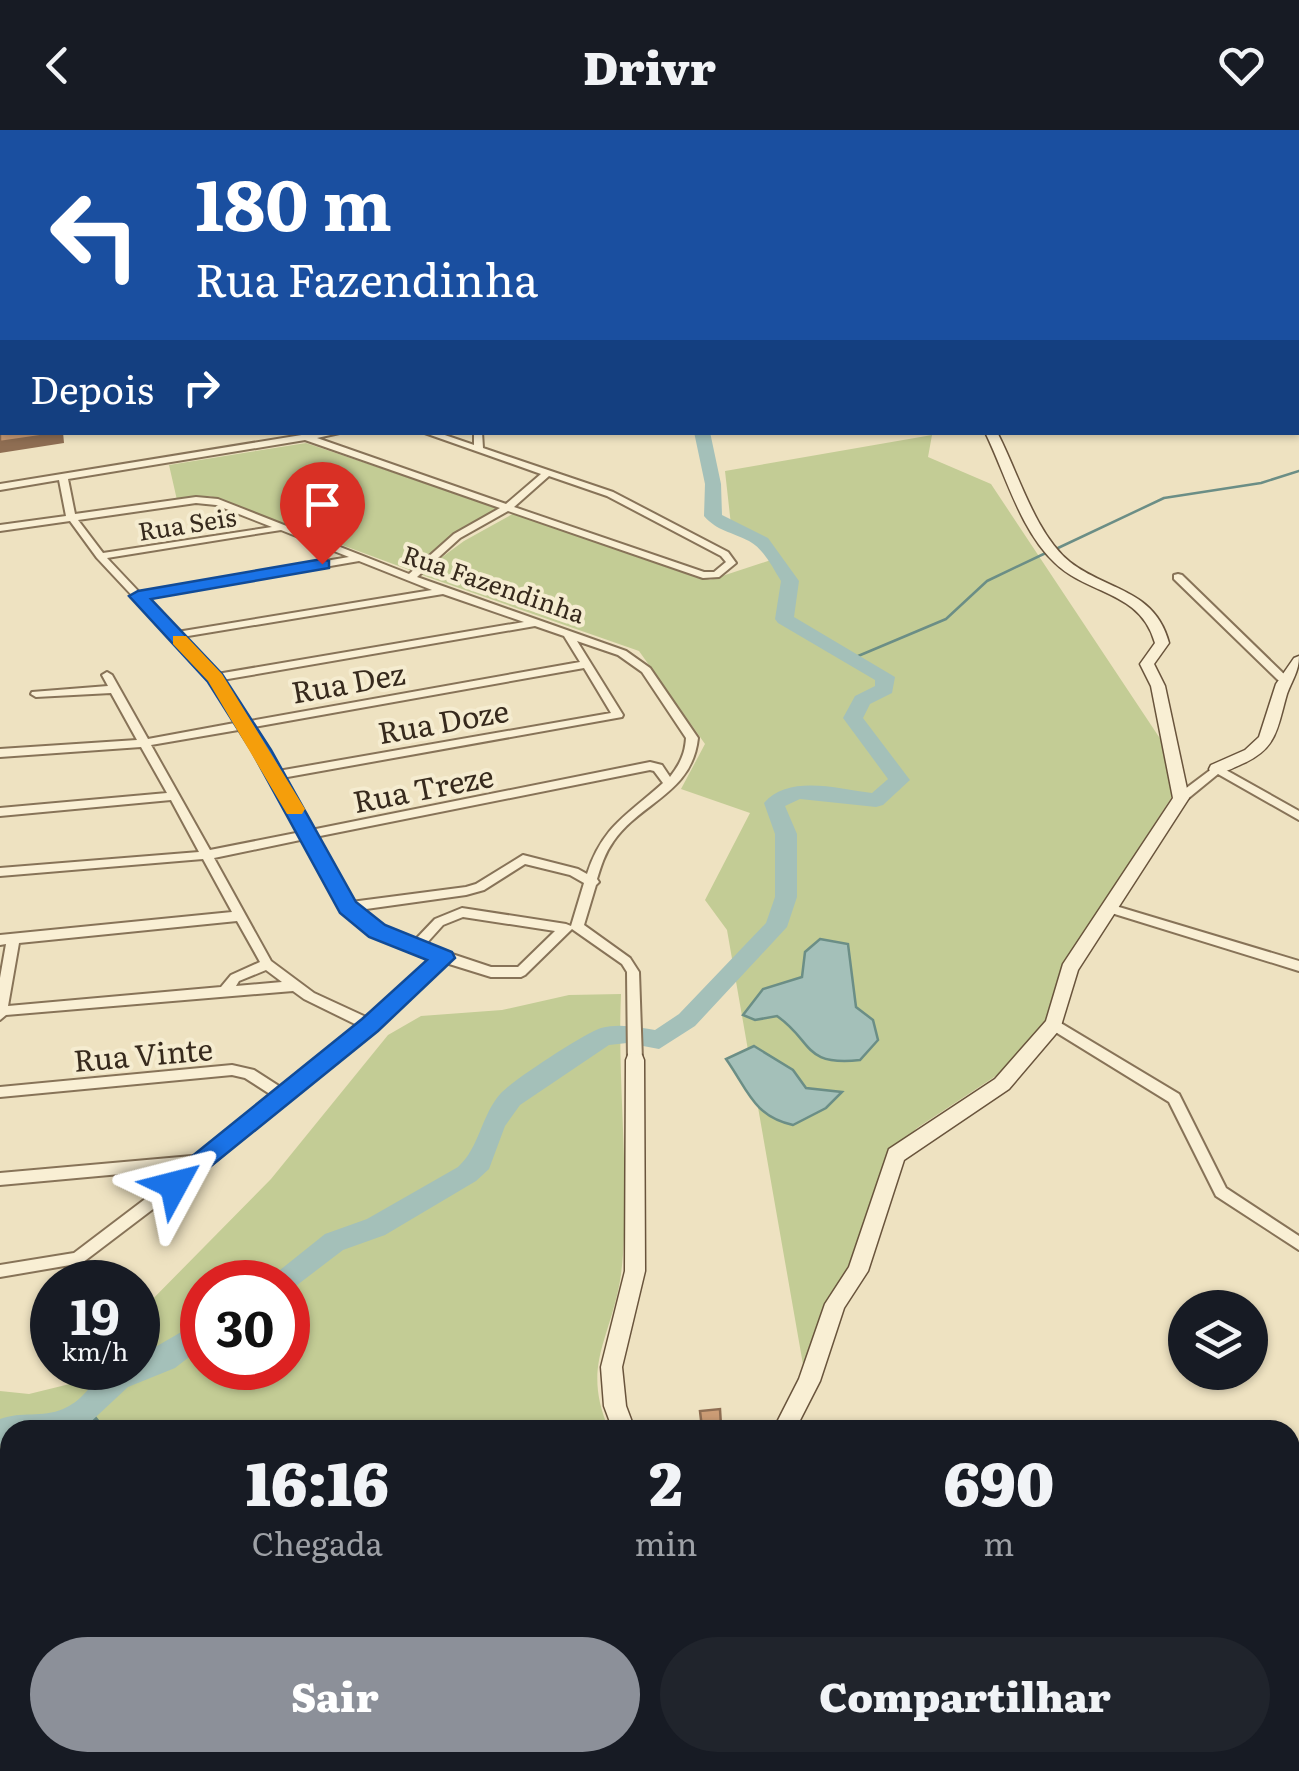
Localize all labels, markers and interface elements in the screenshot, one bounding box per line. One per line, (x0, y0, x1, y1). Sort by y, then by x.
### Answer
text: Drivr (583, 32, 716, 99)
icon: back (30, 38, 85, 93)
icon: heart (1214, 38, 1269, 93)
text: 180 m (195, 149, 392, 253)
icon: left (30, 170, 160, 300)
text: Rua Fazendinha (195, 244, 538, 311)
text: Depois (30, 359, 154, 416)
icon: right (174, 360, 229, 415)
pin (280, 462, 365, 565)
icon: arrive (295, 477, 350, 532)
street label: Rua Seis (135, 497, 239, 549)
street label: Rua Fazendinha (398, 534, 591, 632)
street label: Rua Dez (288, 649, 408, 713)
street label: Rua Doze (374, 687, 512, 753)
street label: Rua Treze (349, 752, 497, 822)
street label: Rua Vinte (71, 1025, 215, 1081)
position arrow (122, 1133, 226, 1237)
speed limit sign: 30 (180, 1260, 310, 1390)
text: 19 (70, 1276, 120, 1350)
map controls (1168, 1290, 1268, 1390)
button: layers (1168, 1290, 1268, 1390)
text: km/h (62, 1332, 128, 1369)
text: 16:16 (246, 1435, 389, 1524)
text: 2 (649, 1435, 683, 1524)
text: 690 (943, 1435, 1054, 1524)
text: Chegada (252, 1518, 383, 1566)
text: min (635, 1518, 697, 1566)
text: m (983, 1518, 1014, 1566)
button: Sair (30, 1637, 640, 1752)
button: Compartilhar (660, 1637, 1270, 1752)

